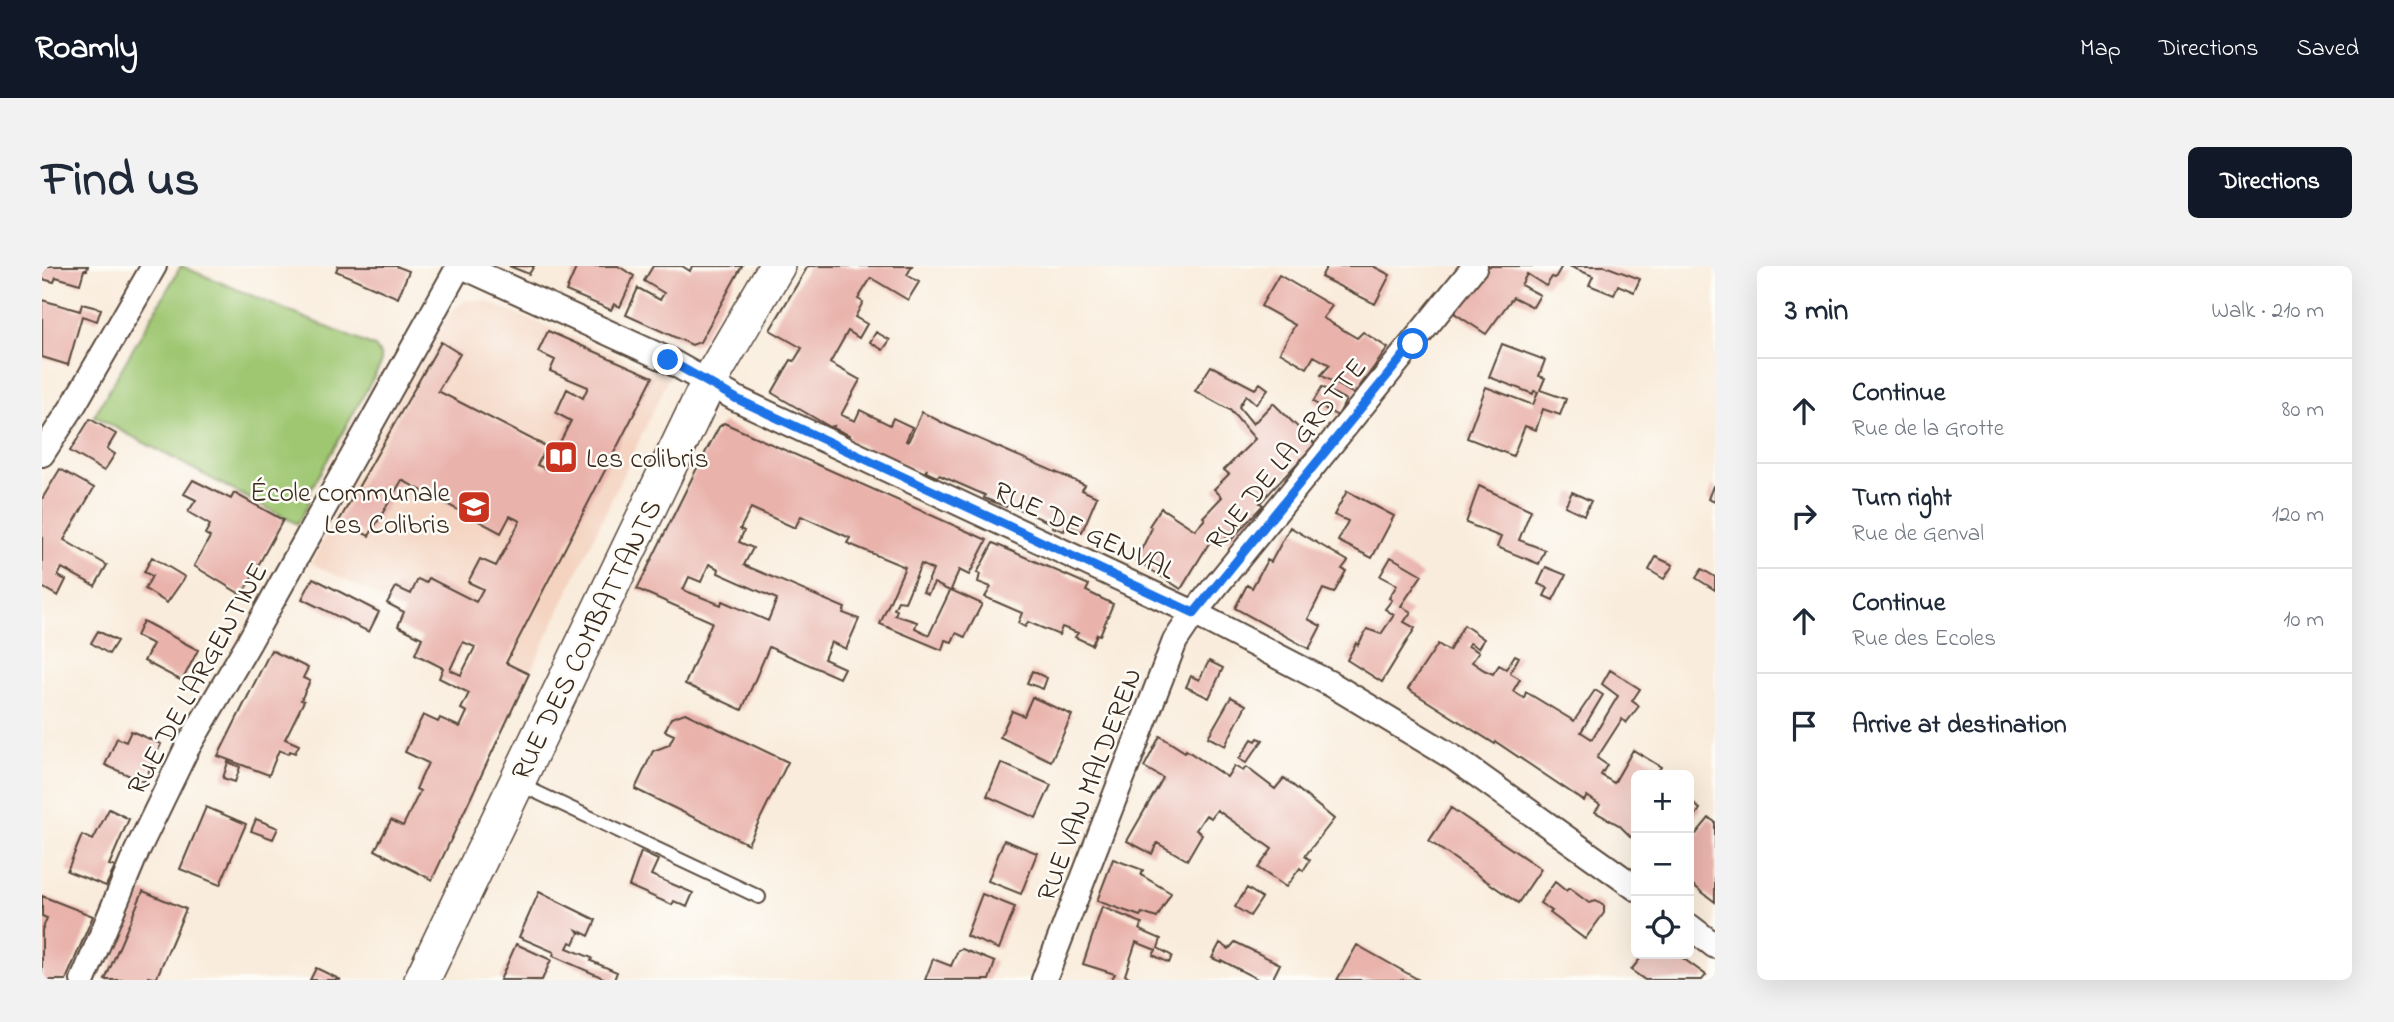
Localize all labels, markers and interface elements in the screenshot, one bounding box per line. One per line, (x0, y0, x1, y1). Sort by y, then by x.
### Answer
text: Roamly (35, 25, 138, 73)
text: Map (2080, 32, 2121, 67)
text: Directions (2159, 32, 2258, 67)
text: Saved (2296, 32, 2359, 67)
text: Find us (42, 146, 199, 218)
button: Directions (2188, 147, 2352, 218)
text: 3 min (1785, 290, 1848, 334)
text: Walk · 210 m (2211, 295, 2324, 328)
route start (1397, 328, 1428, 359)
route end (652, 344, 683, 375)
street label: RUE DE LA GROTTE (1197, 350, 1378, 560)
text: Continue (1852, 375, 1945, 413)
icon: ahead (1785, 392, 1823, 430)
text: 80 m (2282, 394, 2324, 427)
text: Rue de la Grotte (1852, 413, 2004, 446)
library icon: Les colibris (542, 438, 580, 476)
place label: Les colibris (586, 440, 709, 481)
street label: RUE DE GENVAL (986, 472, 1182, 592)
place label: École communale Les Colibris (250, 474, 450, 547)
text: Turn right (1852, 480, 1952, 518)
school or university icon: École communale Les Colibris (455, 488, 493, 526)
street label: RUE DES COMBATTANTS (502, 493, 674, 788)
icon: right (1785, 497, 1823, 535)
text: 120 m (2272, 499, 2324, 532)
text: Rue de Genval (1852, 518, 1984, 551)
street label: RUE DE L'ARGENTINE (118, 556, 280, 803)
text: Continue (1852, 585, 1945, 623)
icon: ahead (1785, 602, 1823, 640)
text: 10 m (2283, 604, 2324, 637)
text: Rue des Ecoles (1852, 623, 1996, 656)
street label: RUE VAN MALDEREN (1028, 663, 1155, 908)
icon: arrive (1785, 707, 1823, 745)
text: Arrive at destination (1852, 707, 2067, 745)
map controls (1631, 770, 1694, 959)
button: + (1631, 770, 1694, 833)
button: − (1631, 833, 1694, 896)
button: locate (1631, 896, 1694, 959)

